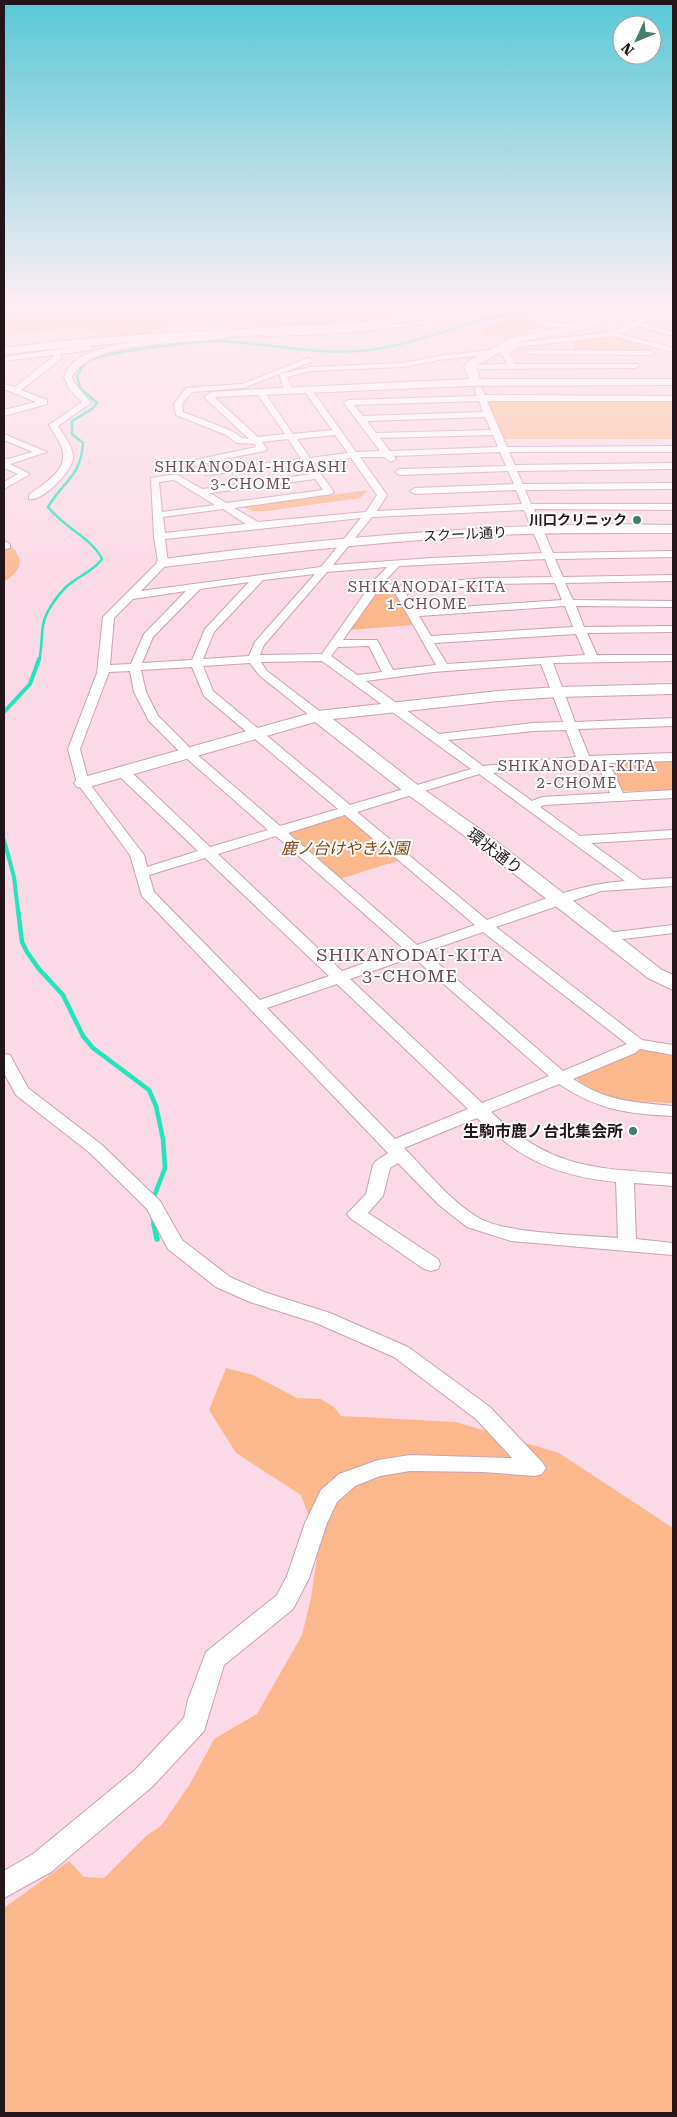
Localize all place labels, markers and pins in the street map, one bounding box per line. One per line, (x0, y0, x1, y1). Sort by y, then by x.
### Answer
place label: 川口クリニック (529, 512, 627, 528)
marker: 川口クリニック (631, 514, 643, 526)
place label: 生駒市鹿ノ台北集会所 (463, 1122, 623, 1141)
marker: 生駒市鹿ノ台北集会所 (627, 1125, 639, 1137)

